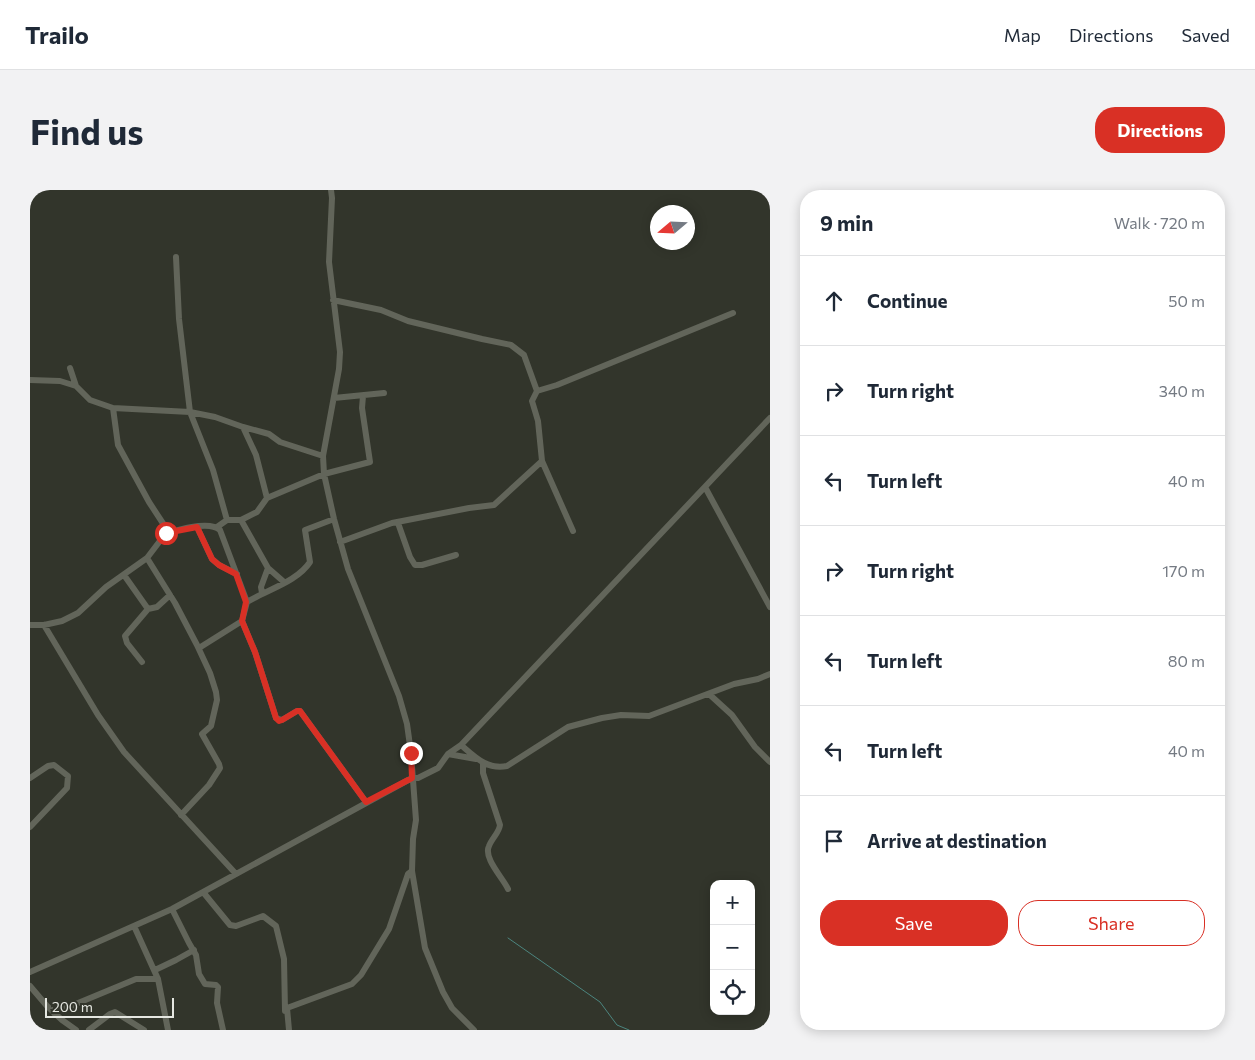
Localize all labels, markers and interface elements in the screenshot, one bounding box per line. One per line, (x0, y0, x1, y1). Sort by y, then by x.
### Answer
text: Trailo (25, 20, 89, 49)
text: Map (1004, 24, 1041, 46)
text: Directions (1069, 24, 1153, 46)
text: Saved (1181, 24, 1230, 46)
button: Directions (1095, 107, 1225, 153)
text: Find us (30, 109, 144, 152)
north arrow (650, 205, 695, 250)
text: 9 min (820, 210, 873, 235)
text: Walk · 720 m (1114, 213, 1205, 232)
icon: ahead (820, 287, 848, 315)
text: Continue (867, 289, 947, 312)
text: 50 m (1168, 291, 1205, 310)
icon: right (820, 377, 848, 405)
text: Turn right (867, 379, 954, 402)
text: 340 m (1159, 381, 1205, 400)
icon: left (820, 467, 848, 495)
text: Turn left (867, 469, 942, 492)
text: 40 m (1168, 471, 1205, 490)
route start (155, 522, 178, 545)
icon: right (820, 557, 848, 585)
text: Turn right (867, 559, 954, 582)
text: 170 m (1162, 561, 1205, 580)
icon: left (820, 647, 848, 675)
text: Turn left (867, 649, 942, 672)
text: 80 m (1168, 651, 1205, 670)
icon: left (820, 737, 848, 765)
text: Turn left (867, 739, 942, 762)
text: 40 m (1168, 741, 1205, 760)
route end (400, 742, 423, 765)
icon: arrive (820, 827, 848, 855)
text: Arrive at destination (867, 829, 1047, 852)
map controls (710, 880, 755, 1015)
button: + (710, 880, 755, 925)
button: Save (820, 900, 1008, 946)
button: Share (1018, 900, 1205, 946)
button: − (710, 925, 755, 970)
button: locate (710, 970, 755, 1015)
scale bar (45, 995, 174, 1018)
text: 200 m (52, 998, 93, 1015)

